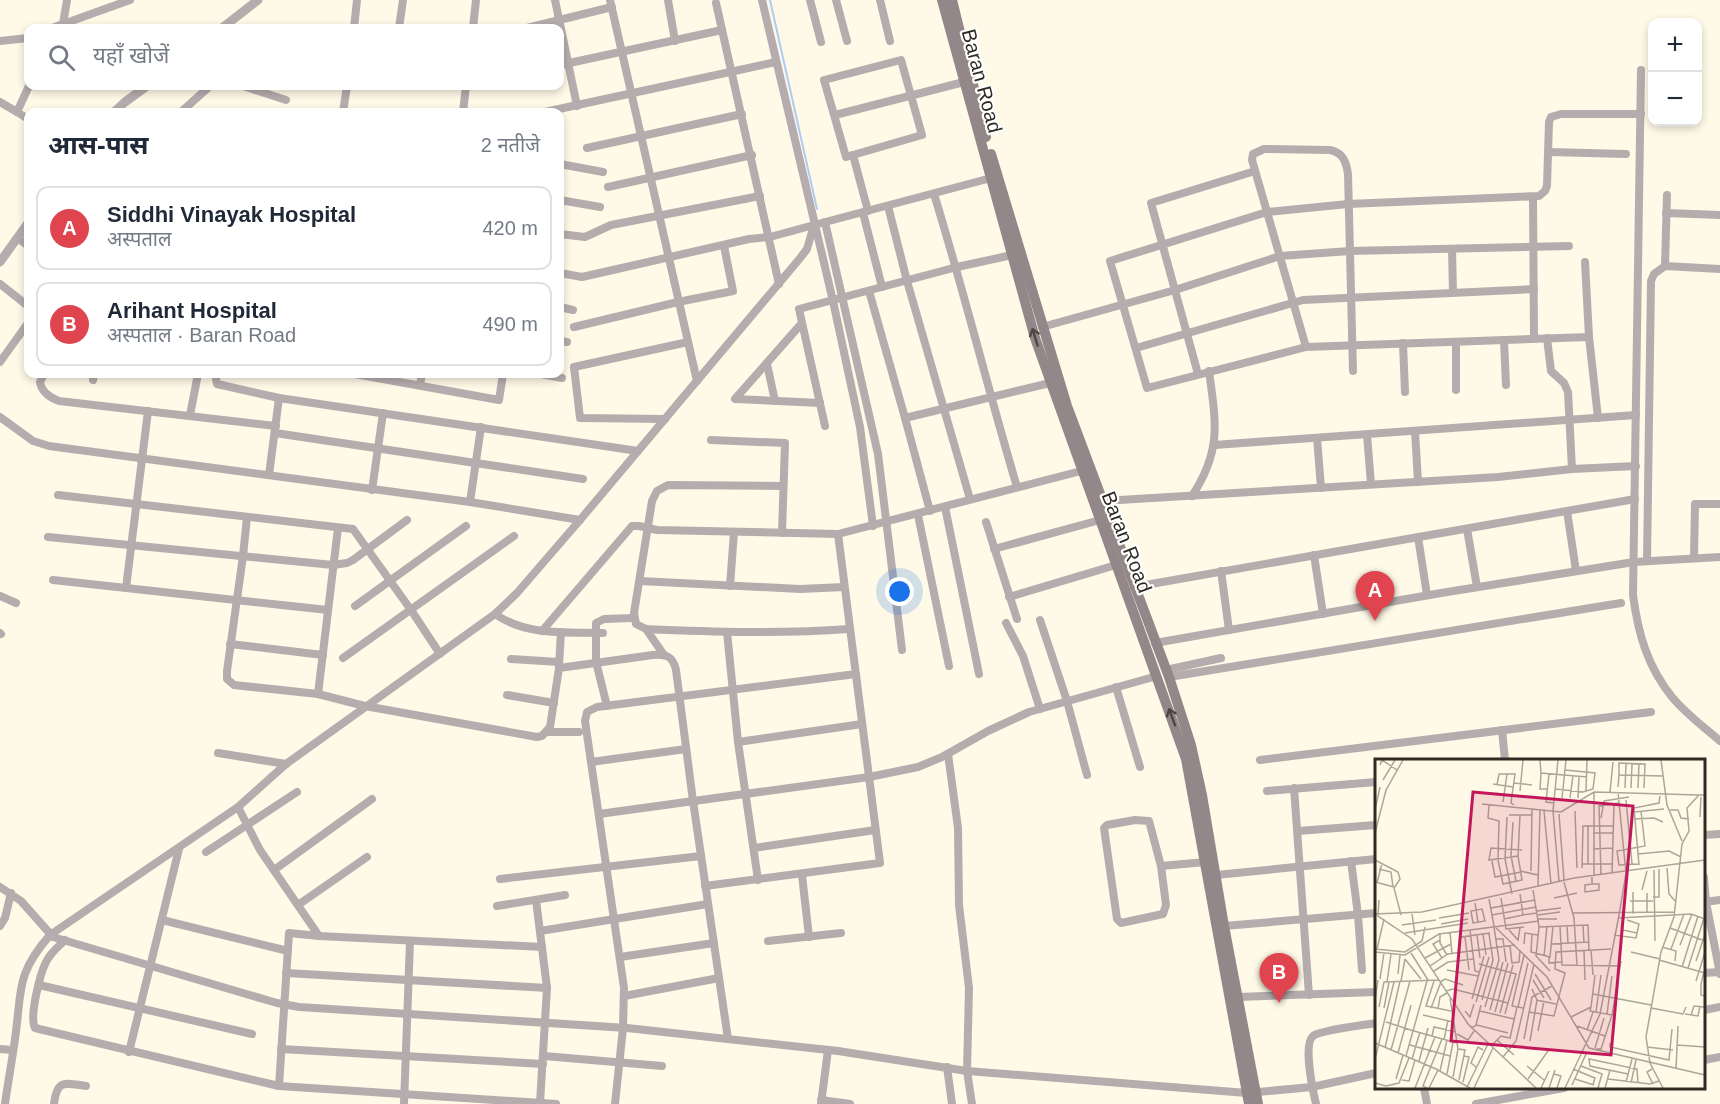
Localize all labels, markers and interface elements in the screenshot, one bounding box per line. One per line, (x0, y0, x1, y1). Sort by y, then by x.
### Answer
map controls (1648, 18, 1702, 126)
button: + (1648, 18, 1702, 72)
search box (24, 24, 564, 90)
street label: Baran Road (958, 27, 1006, 135)
icon: search (45, 41, 78, 74)
text: यहाँ खोजें (93, 43, 169, 68)
button: − (1648, 72, 1702, 126)
text: आस-पास (48, 130, 148, 160)
text: 2 नतीजे (481, 134, 540, 156)
text: Siddhi Vinayak Hospital (107, 202, 356, 227)
text: A (62, 217, 77, 239)
text: 420 m (482, 217, 538, 239)
text: अस्पताल (107, 228, 172, 250)
text: Arihant Hospital (107, 298, 277, 323)
text: B (62, 313, 77, 335)
text: 490 m (482, 313, 538, 335)
text: अस्पताल · Baran Road (107, 324, 296, 346)
one-way arrow (1028, 328, 1039, 347)
street label: Baran Road (1098, 488, 1156, 596)
pin: A (1356, 572, 1394, 621)
your location (885, 577, 914, 606)
one-way arrow (1166, 709, 1177, 727)
inset map (1375, 759, 1705, 1089)
pin: B (1260, 954, 1298, 1003)

